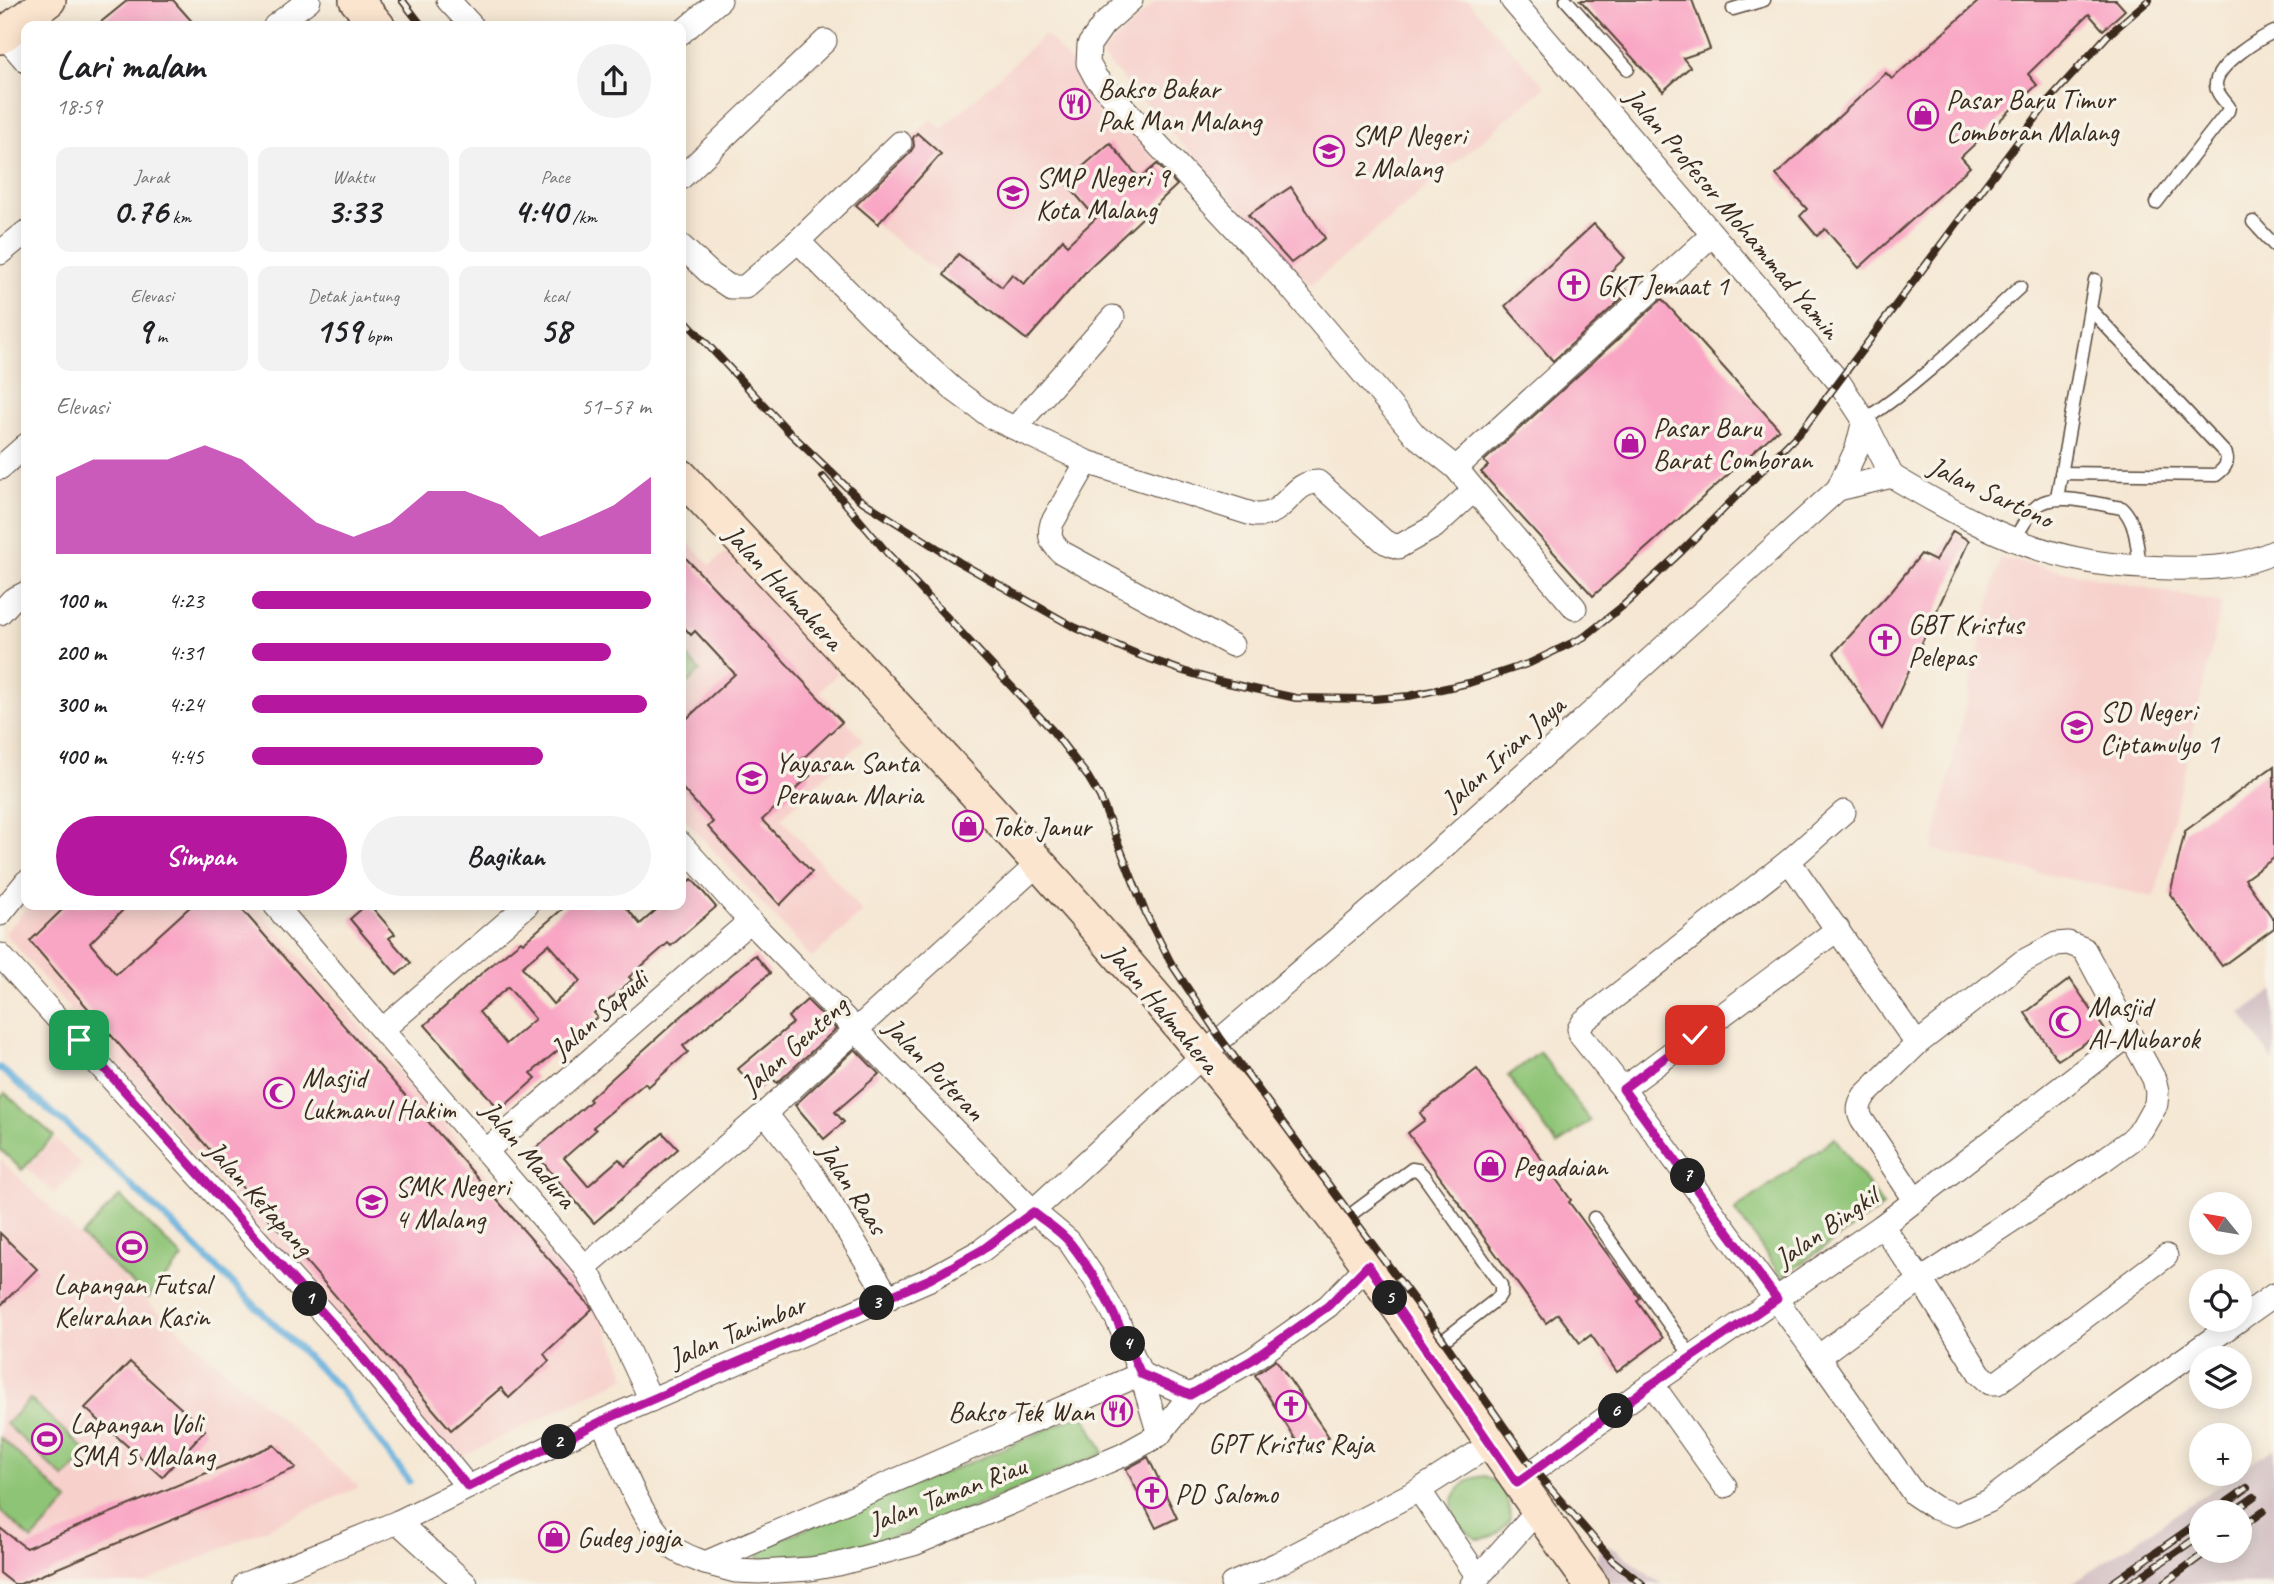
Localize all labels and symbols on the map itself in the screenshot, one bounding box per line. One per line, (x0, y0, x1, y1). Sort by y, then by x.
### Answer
place label: Bakso Bakar Pak Man Malang (1098, 71, 1263, 138)
street label: Jalan Profesor Mohammad Yamin (1616, 78, 1850, 347)
place label: Pasar Baru Timur Comboran Malang (1946, 82, 2120, 149)
restaurant icon: Bakso Bakar Pak Man Malang (1058, 87, 1092, 121)
shop icon: Pasar Baru Timur Comboran Malang (1906, 98, 1940, 132)
place label: SMP Negeri 2 Malang (1352, 118, 1470, 185)
school or university icon: SMP Negeri 2 Malang (1312, 134, 1346, 168)
place label: SMP Negeri 9 Kota Malang (1036, 160, 1172, 227)
school or university icon: SMP Negeri 9 Kota Malang (996, 176, 1030, 210)
church icon: GKT Jemaat 1 (1557, 268, 1591, 302)
place label: GKT Jemaat 1 (1597, 268, 1730, 303)
place label: Pasar Baru Barat Comboran (1653, 410, 1814, 477)
shop icon: Pasar Baru Barat Comboran (1613, 426, 1647, 460)
street label: Jalan Sartono (1922, 447, 2061, 537)
street label: Jalan Halmahera (716, 515, 853, 659)
place label: GBT Kristus Pelepas (1908, 607, 2026, 674)
church icon: GBT Kristus Pelepas (1868, 623, 1902, 657)
street label: Jalan Irian Jaya (1432, 687, 1574, 819)
place label: SD Negeri Ciptamulyo 1 (2100, 694, 2221, 761)
school or university icon: SD Negeri Ciptamulyo 1 (2060, 710, 2094, 744)
place label: Yayasan Santa Perawan Maria (775, 745, 925, 812)
school or university icon: Yayasan Santa Perawan Maria (735, 761, 769, 795)
shop icon: Toko Janur (951, 809, 985, 843)
place label: Toko Janur (991, 809, 1093, 844)
street label: Jalan Halmahera (1097, 934, 1229, 1082)
street label: Jalan Sapudi (541, 960, 658, 1067)
street label: Jalan Genteng (732, 986, 856, 1104)
place label: Masjid Al-Mubarok (2088, 989, 2201, 1056)
pin (1665, 1005, 1725, 1065)
mosque icon: Masjid Al-Mubarok (2048, 1005, 2082, 1039)
street label: Jalan Puteran (876, 1008, 993, 1129)
pin (49, 1010, 109, 1070)
place label: Masjid Lukmanul Hakim (302, 1060, 457, 1127)
mosque icon: Masjid Lukmanul Hakim (262, 1076, 296, 1110)
street label: Jalan Madura (472, 1091, 585, 1216)
street label: Jalan Ketapang (198, 1131, 322, 1265)
street label: Jalan Raas (809, 1134, 897, 1243)
shop icon: Pegadaian (1473, 1149, 1507, 1183)
place label: Pegadaian (1513, 1149, 1609, 1184)
pin: 7 (1670, 1158, 1706, 1194)
place label: SMK Negeri 4 Malang (395, 1169, 513, 1236)
street label: Jalan Bingkil (1766, 1176, 1889, 1276)
school or university icon: SMK Negeri 4 Malang (355, 1185, 389, 1219)
north arrow (2189, 1192, 2252, 1255)
sports icon: Lapangan Futsal Kelurahan Kasin (115, 1230, 149, 1264)
place label: Lapangan Futsal Kelurahan Kasin (54, 1267, 216, 1334)
pin: 5 (1372, 1280, 1408, 1316)
pin: 1 (292, 1282, 328, 1316)
street label: Jalan Tanimbar (662, 1286, 812, 1376)
pin: 3 (860, 1286, 894, 1320)
pin: 4 (1110, 1326, 1146, 1362)
church icon: GPT Kristus Raja (1274, 1389, 1308, 1423)
place label: Bakso Tek Wan (948, 1394, 1095, 1429)
restaurant icon: Bakso Tek Wan (1100, 1394, 1134, 1428)
pin: 6 (1598, 1394, 1634, 1428)
place label: Lapangan Voli SMA 5 Malang (70, 1406, 217, 1473)
sports icon: Lapangan Voli SMA 5 Malang (30, 1422, 64, 1456)
pin: 2 (542, 1424, 576, 1460)
place label: GPT Kristus Raja (1208, 1426, 1375, 1461)
street label: Jalan Taman Riau (862, 1447, 1032, 1541)
church icon: PD Salomo (1135, 1476, 1169, 1510)
place label: PD Salomo (1175, 1476, 1280, 1511)
shop icon: Gudeg jogja (537, 1520, 571, 1554)
place label: Gudeg jogja (577, 1520, 683, 1555)

